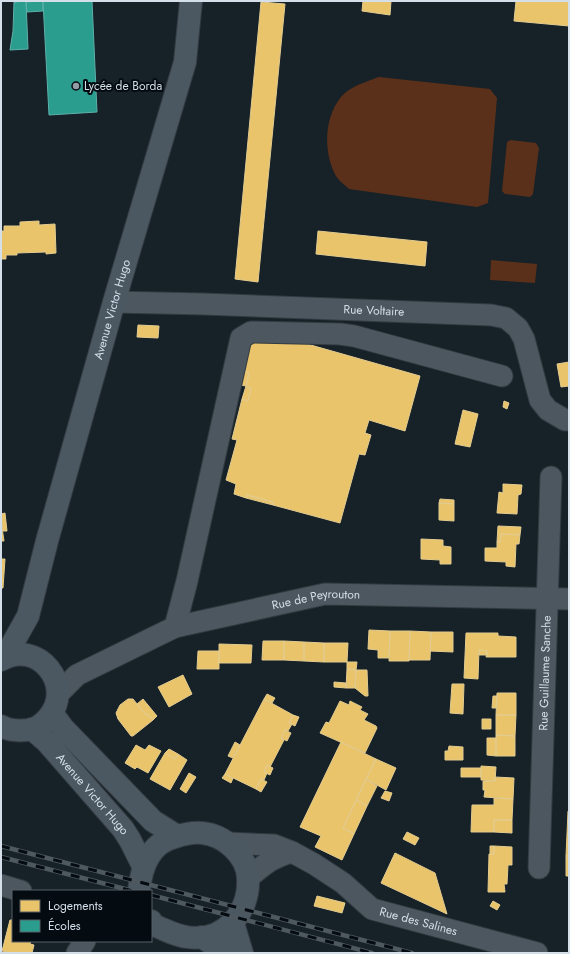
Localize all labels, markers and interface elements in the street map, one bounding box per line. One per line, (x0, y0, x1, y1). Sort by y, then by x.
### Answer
place label: Lycée de Borda (84, 77, 162, 95)
marker: Lycée de Borda (71, 81, 81, 91)
street label: Avenue Victor Hugo (89, 257, 135, 361)
street label: Rue Voltaire (343, 300, 405, 321)
street label: Rue de Peyrouton (270, 584, 360, 614)
street label: Rue Guillaume Sanche (534, 615, 556, 731)
street label: Avenue Victor Hugo (52, 749, 134, 839)
legend (12, 890, 152, 942)
text: Logements (48, 897, 103, 915)
street label: Rue des Salines (377, 902, 459, 940)
text: Écoles (48, 917, 81, 935)

